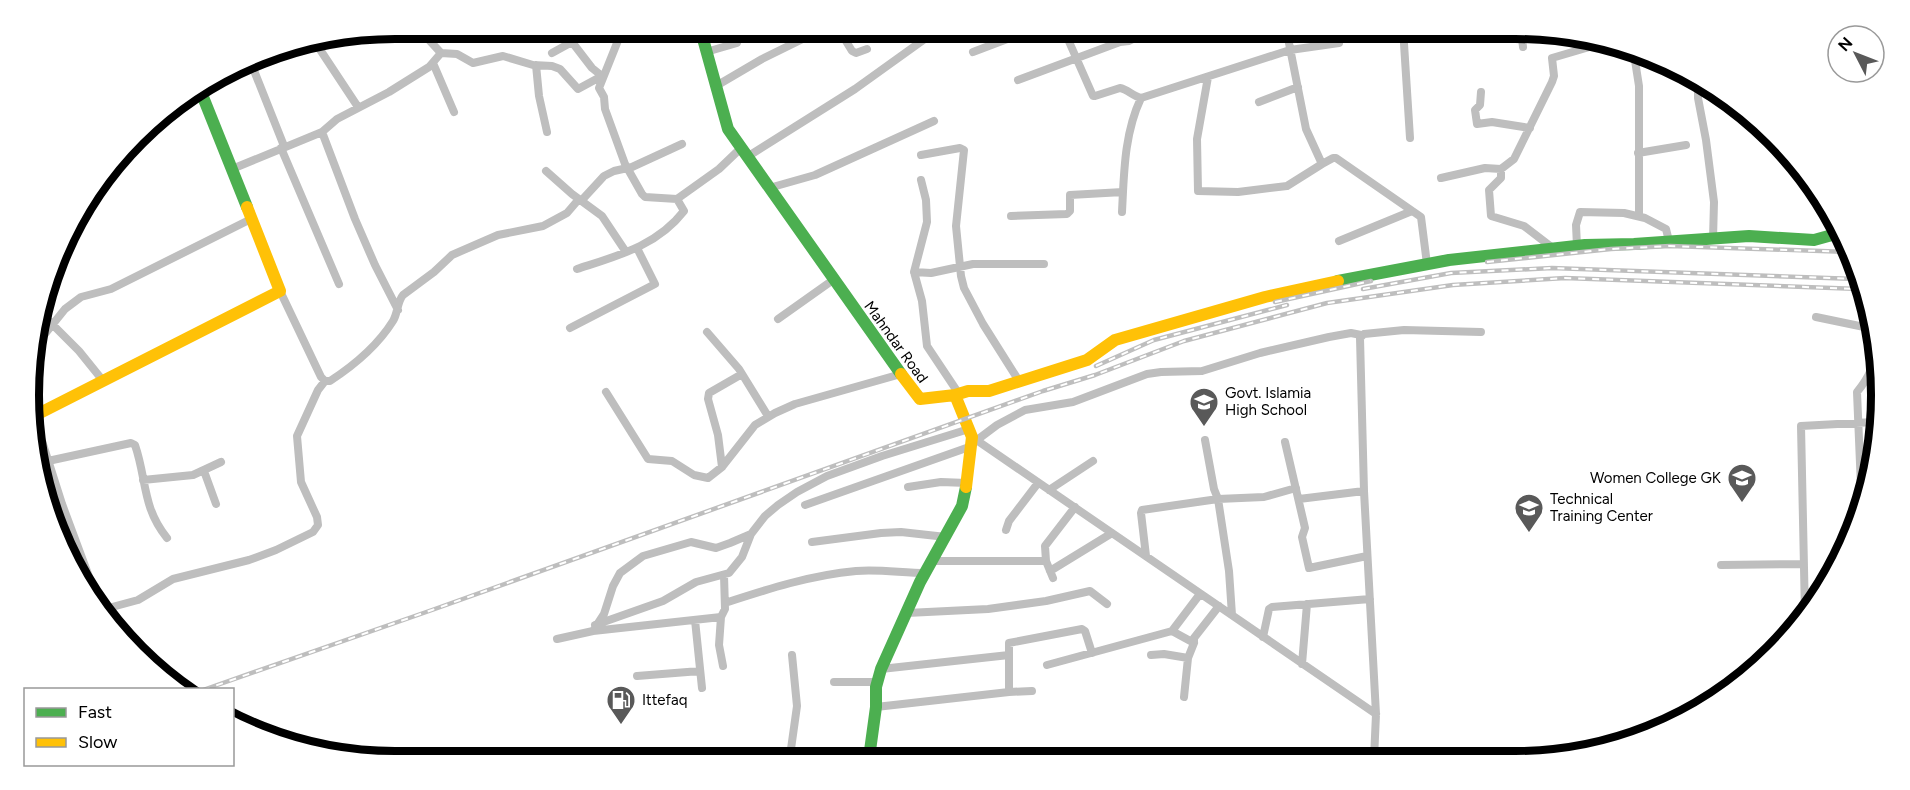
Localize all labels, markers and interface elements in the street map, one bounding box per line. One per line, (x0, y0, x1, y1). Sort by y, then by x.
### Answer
north arrow (1826, 24, 1886, 84)
text: N (1834, 33, 1856, 55)
street label: Mahndar Road (860, 298, 932, 386)
place label: Govt. Islamia High School (1225, 384, 1311, 419)
school or university icon: Govt. Islamia High School (1188, 386, 1220, 428)
school or university icon: Women College GK (1726, 462, 1758, 504)
place label: Women College GK (1590, 469, 1722, 487)
place label: Technical Training Center (1550, 490, 1653, 525)
school or university icon: Technical Training Center (1513, 492, 1545, 534)
fuel station icon: Ittefaq (605, 684, 637, 726)
legend (24, 688, 234, 766)
place label: Ittefaq (642, 691, 687, 709)
text: Fast (78, 701, 112, 723)
text: Slow (78, 731, 117, 753)

